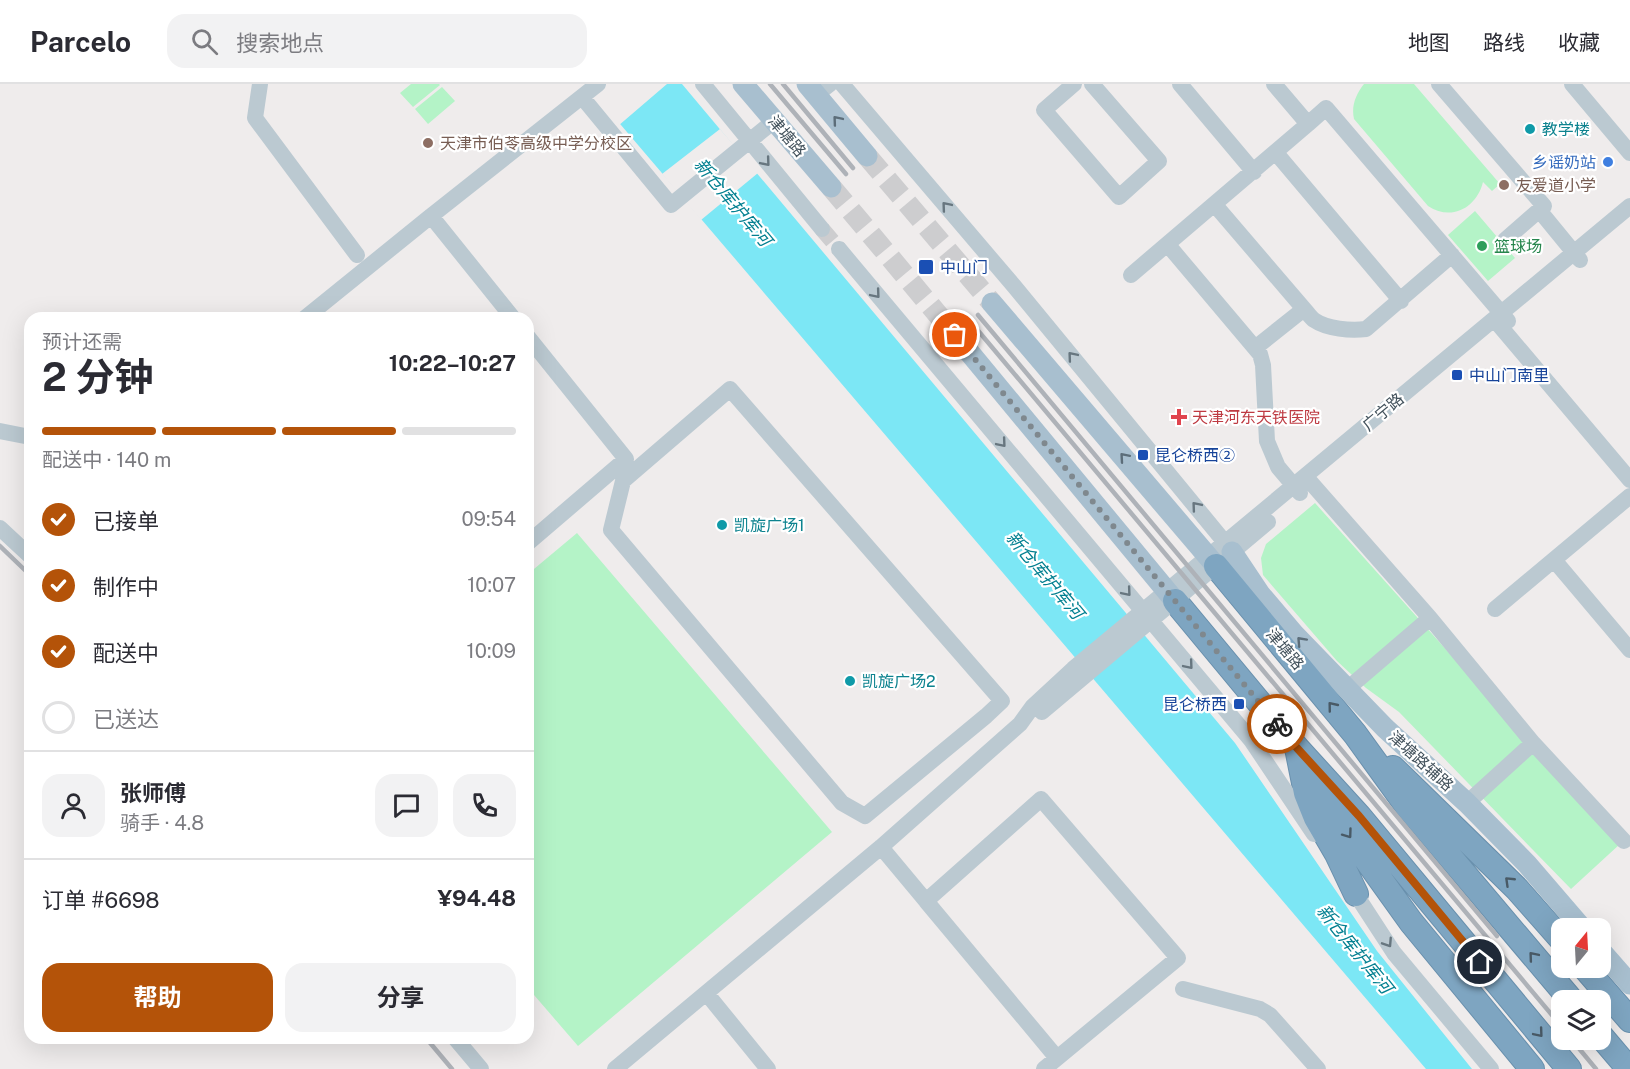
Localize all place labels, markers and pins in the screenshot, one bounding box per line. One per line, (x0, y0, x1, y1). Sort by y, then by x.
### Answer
place label: 教学楼 (1542, 120, 1590, 139)
marker: 教学楼 (1523, 122, 1537, 136)
place label: 天津市伯苓高级中学分校区 (440, 134, 632, 153)
marker: 天津市伯苓高级中学分校区 (421, 136, 435, 150)
place label: 乡谣奶站 (1532, 153, 1596, 172)
marker: 乡谣奶站 (1601, 155, 1615, 169)
place label: 友爱道小学 (1516, 176, 1596, 195)
marker: 友爱道小学 (1497, 178, 1511, 192)
place label: 篮球场 (1494, 237, 1542, 256)
marker: 篮球场 (1475, 239, 1489, 253)
marker: 中山门 (917, 258, 935, 276)
place label: 中山门 (940, 258, 988, 277)
pin (929, 309, 980, 360)
place label: 中山门南里 (1469, 366, 1549, 385)
marker: 中山门南里 (1450, 368, 1464, 382)
marker: 天津河东天铁医院 (1170, 408, 1188, 426)
place label: 天津河东天铁医院 (1192, 408, 1320, 427)
place label: 昆仑桥西② (1155, 446, 1235, 465)
marker: 昆仑桥西② (1136, 448, 1150, 462)
place label: 凯旋广场1 (734, 516, 805, 535)
marker: 凯旋广场1 (715, 518, 729, 532)
place label: 凯旋广场2 (862, 672, 936, 691)
marker: 凯旋广场2 (843, 674, 857, 688)
place label: 昆仑桥西 (1163, 695, 1227, 714)
marker: 昆仑桥西 (1232, 697, 1246, 711)
pin (1454, 936, 1505, 987)

